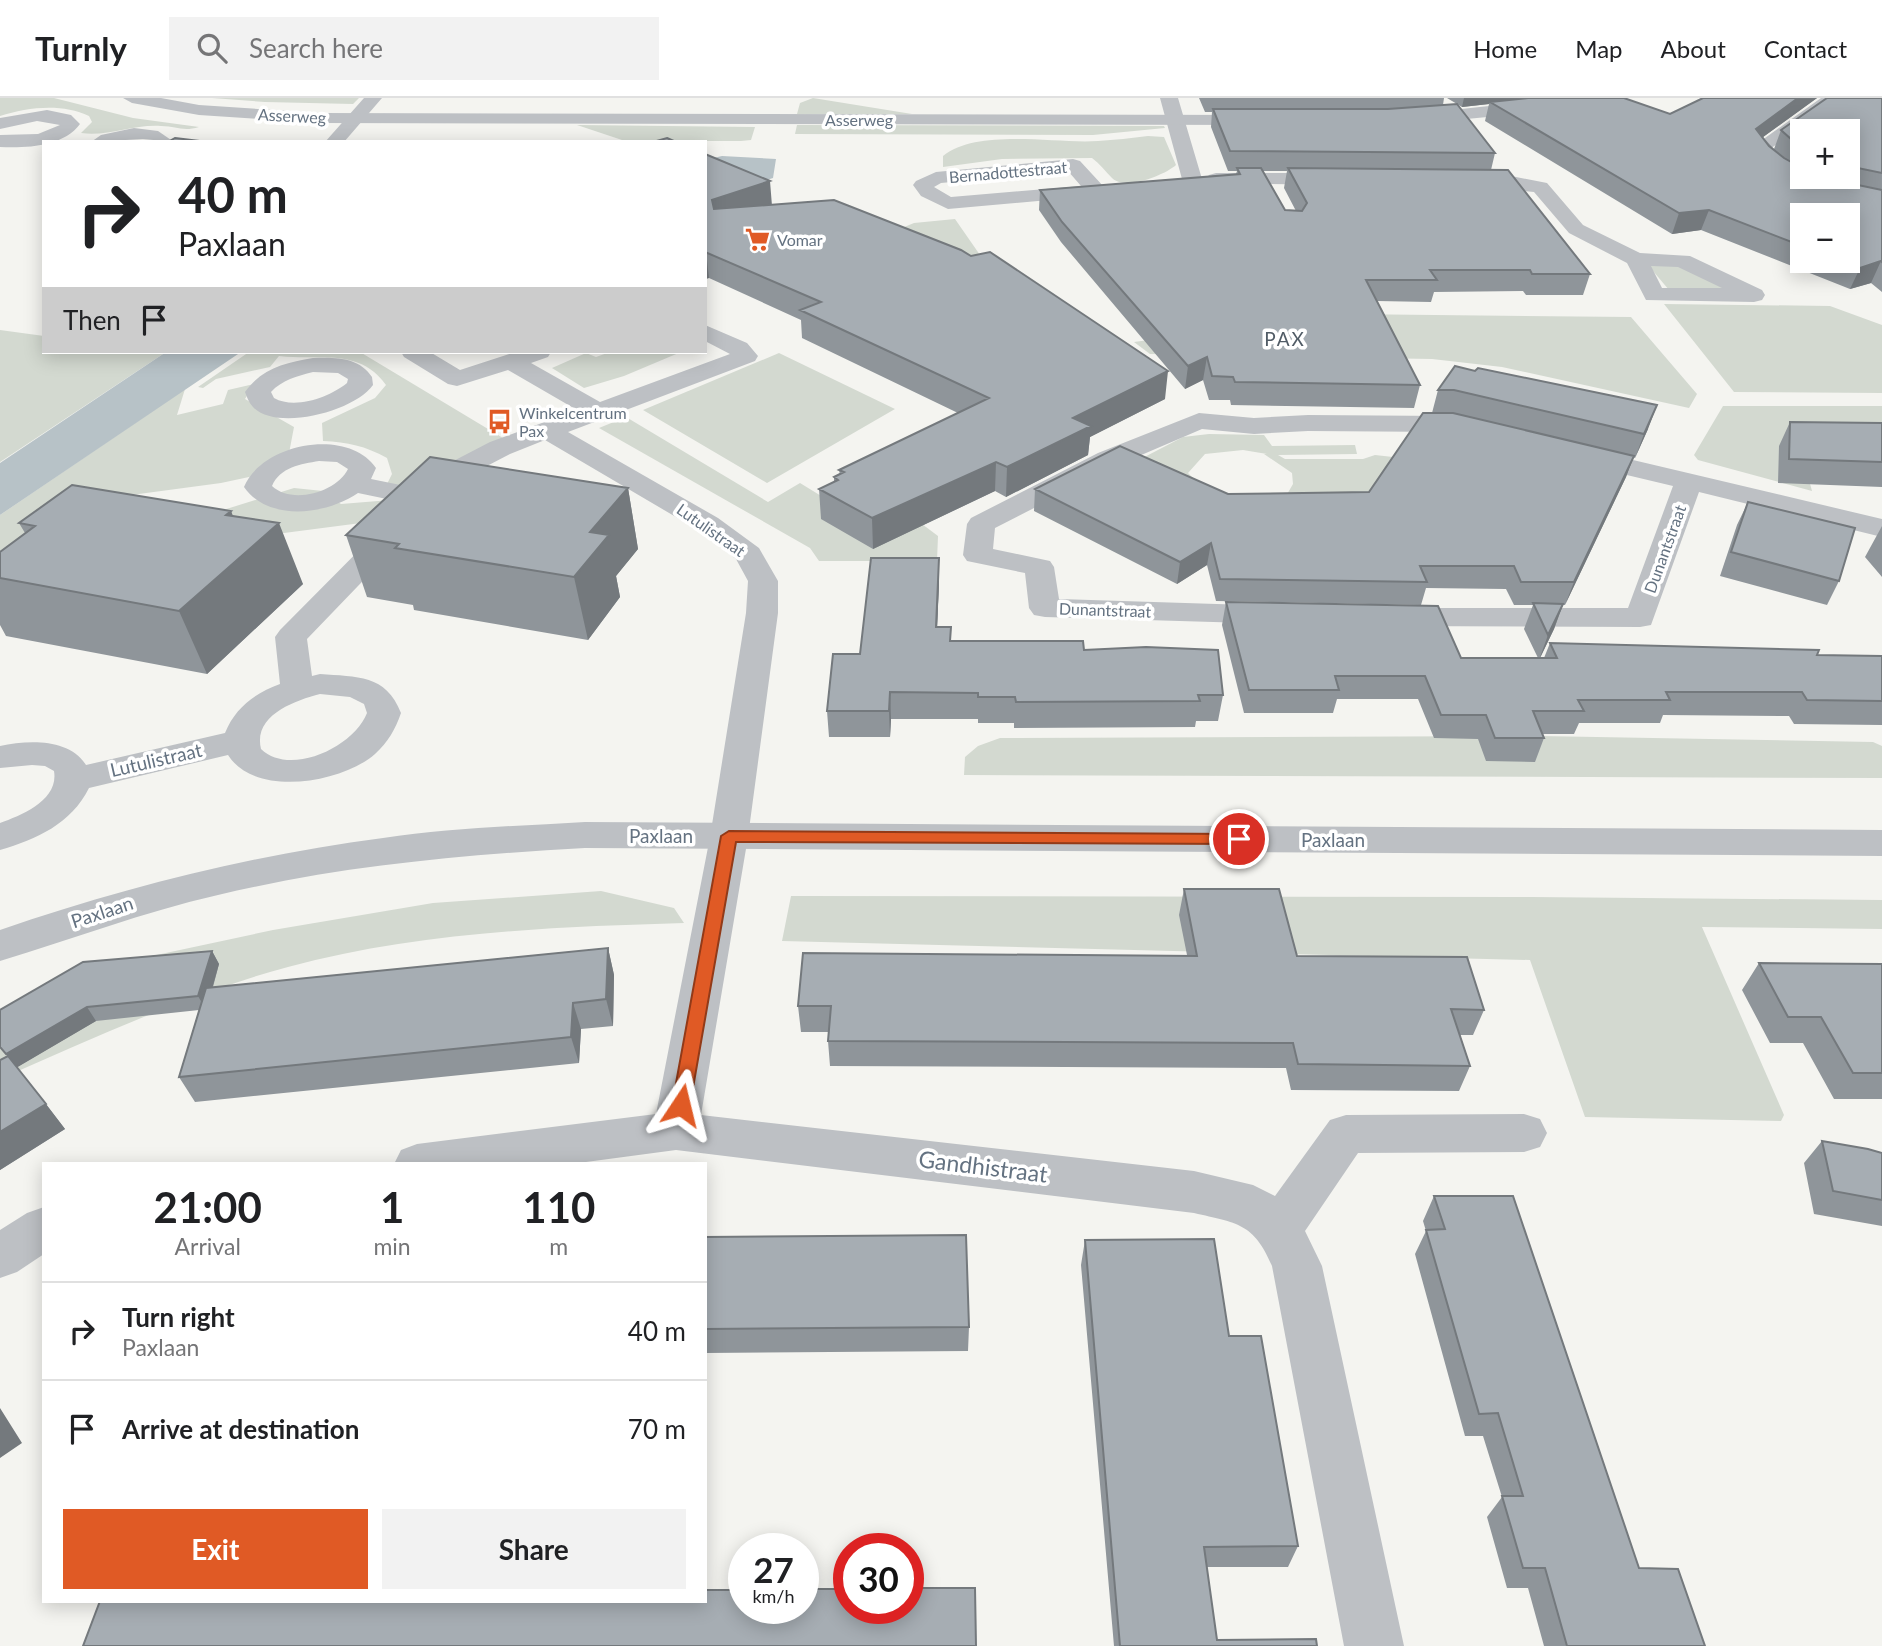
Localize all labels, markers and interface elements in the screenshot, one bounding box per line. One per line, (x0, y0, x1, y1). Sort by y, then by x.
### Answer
search box (169, 17, 659, 80)
text: Turnly (35, 28, 127, 68)
icon: search (193, 29, 231, 67)
text: Search here (249, 32, 383, 64)
text: Home (1473, 34, 1537, 63)
text: Map (1575, 34, 1623, 63)
text: About (1661, 34, 1726, 63)
text: Contact (1764, 34, 1847, 63)
street label: Asserweg (257, 104, 327, 127)
street label: Asserweg (825, 110, 893, 129)
map controls (1790, 119, 1860, 273)
button: + (1790, 119, 1860, 189)
street label: Bernadottestraat (948, 157, 1068, 186)
text: 40 m (178, 165, 288, 223)
icon: right (63, 168, 154, 259)
button: − (1790, 203, 1860, 273)
text: Paxlaan (178, 224, 286, 263)
supermarket icon: Vomar (743, 226, 771, 254)
place label: Vomar (777, 230, 823, 249)
icon: arrive (135, 301, 173, 339)
text: Then (63, 304, 121, 336)
district label: PAX (1264, 327, 1306, 350)
place label: Winkelcentrum Pax (519, 403, 627, 440)
bus stop icon: Winkelcentrum Pax (485, 408, 513, 436)
street label: Lutulistraat (674, 499, 749, 560)
street label: Dunantstraat (1640, 502, 1689, 595)
street label: Dunantstraat (1059, 598, 1152, 621)
street label: Lutulistraat (108, 738, 204, 781)
pin (1209, 809, 1269, 869)
icon: arrive (1220, 820, 1258, 858)
street label: Paxlaan (629, 824, 693, 847)
street label: Paxlaan (1301, 828, 1365, 851)
street label: Paxlaan (68, 891, 136, 932)
position arrow (644, 1068, 718, 1142)
street label: Gandhistraat (917, 1144, 1050, 1188)
text: 21:00 (154, 1182, 262, 1232)
text: 1 (380, 1182, 404, 1232)
text: 110 (522, 1182, 595, 1232)
text: Arrival (175, 1232, 241, 1260)
text: min (373, 1232, 411, 1260)
text: m (549, 1232, 568, 1260)
text: Turn right (122, 1301, 235, 1333)
icon: right (63, 1312, 101, 1350)
text: 40 m (628, 1315, 686, 1347)
text: Paxlaan (122, 1333, 199, 1361)
icon: arrive (63, 1410, 101, 1448)
text: Arrive at destination (122, 1413, 359, 1445)
text: 70 m (628, 1413, 686, 1445)
button: Exit (63, 1509, 368, 1589)
button: Share (382, 1509, 686, 1589)
speed limit sign: 30 (833, 1533, 924, 1624)
text: 27 (753, 1548, 794, 1590)
text: km/h (752, 1585, 795, 1607)

